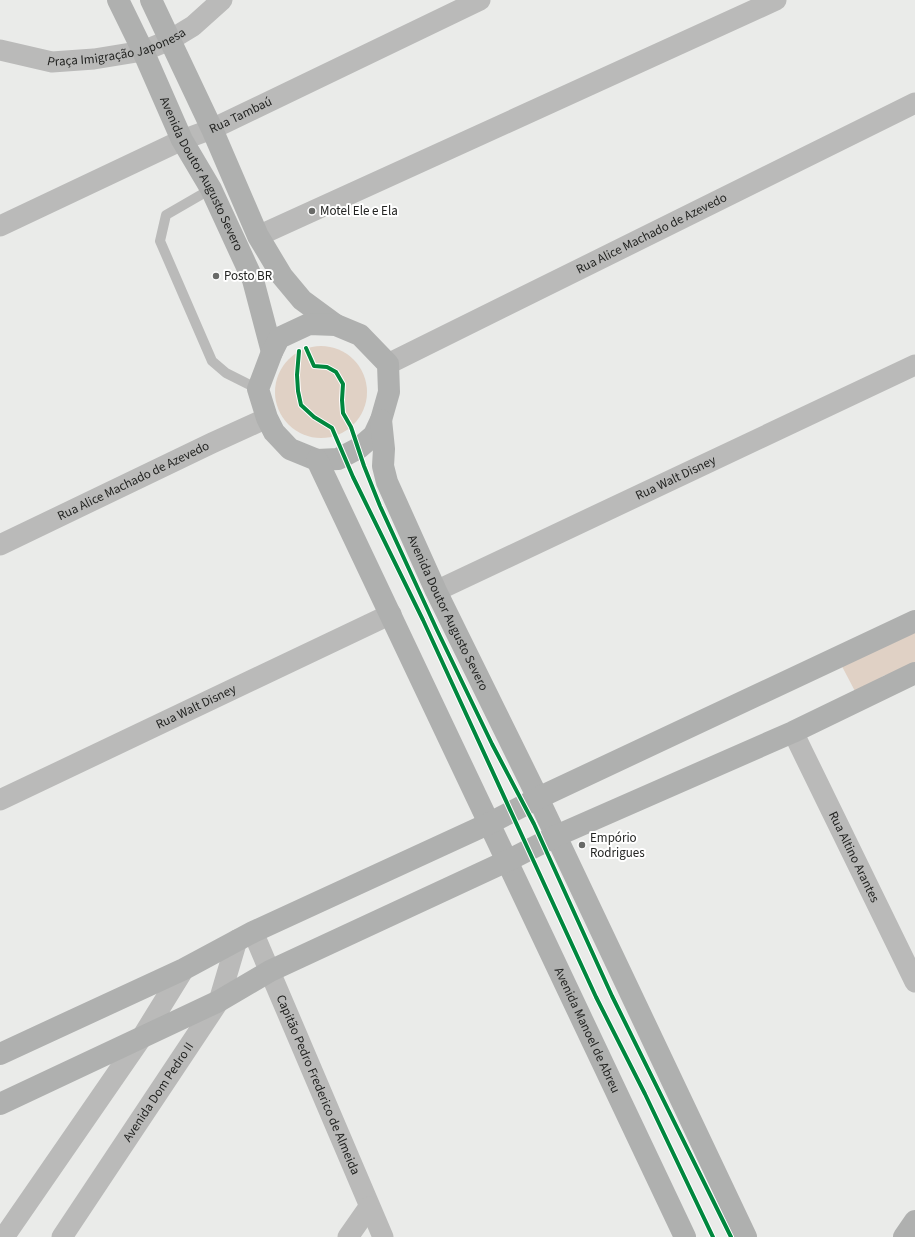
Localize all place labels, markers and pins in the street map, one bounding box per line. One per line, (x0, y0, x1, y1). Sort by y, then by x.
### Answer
place label: Motel Ele e Ela (320, 202, 398, 220)
marker: Motel Ele e Ela (307, 206, 317, 216)
place label: Posto BR (224, 267, 273, 285)
marker: Posto BR (211, 271, 221, 281)
place label: Empório Rodrigues (590, 829, 645, 862)
marker: Empório Rodrigues (577, 840, 587, 850)

